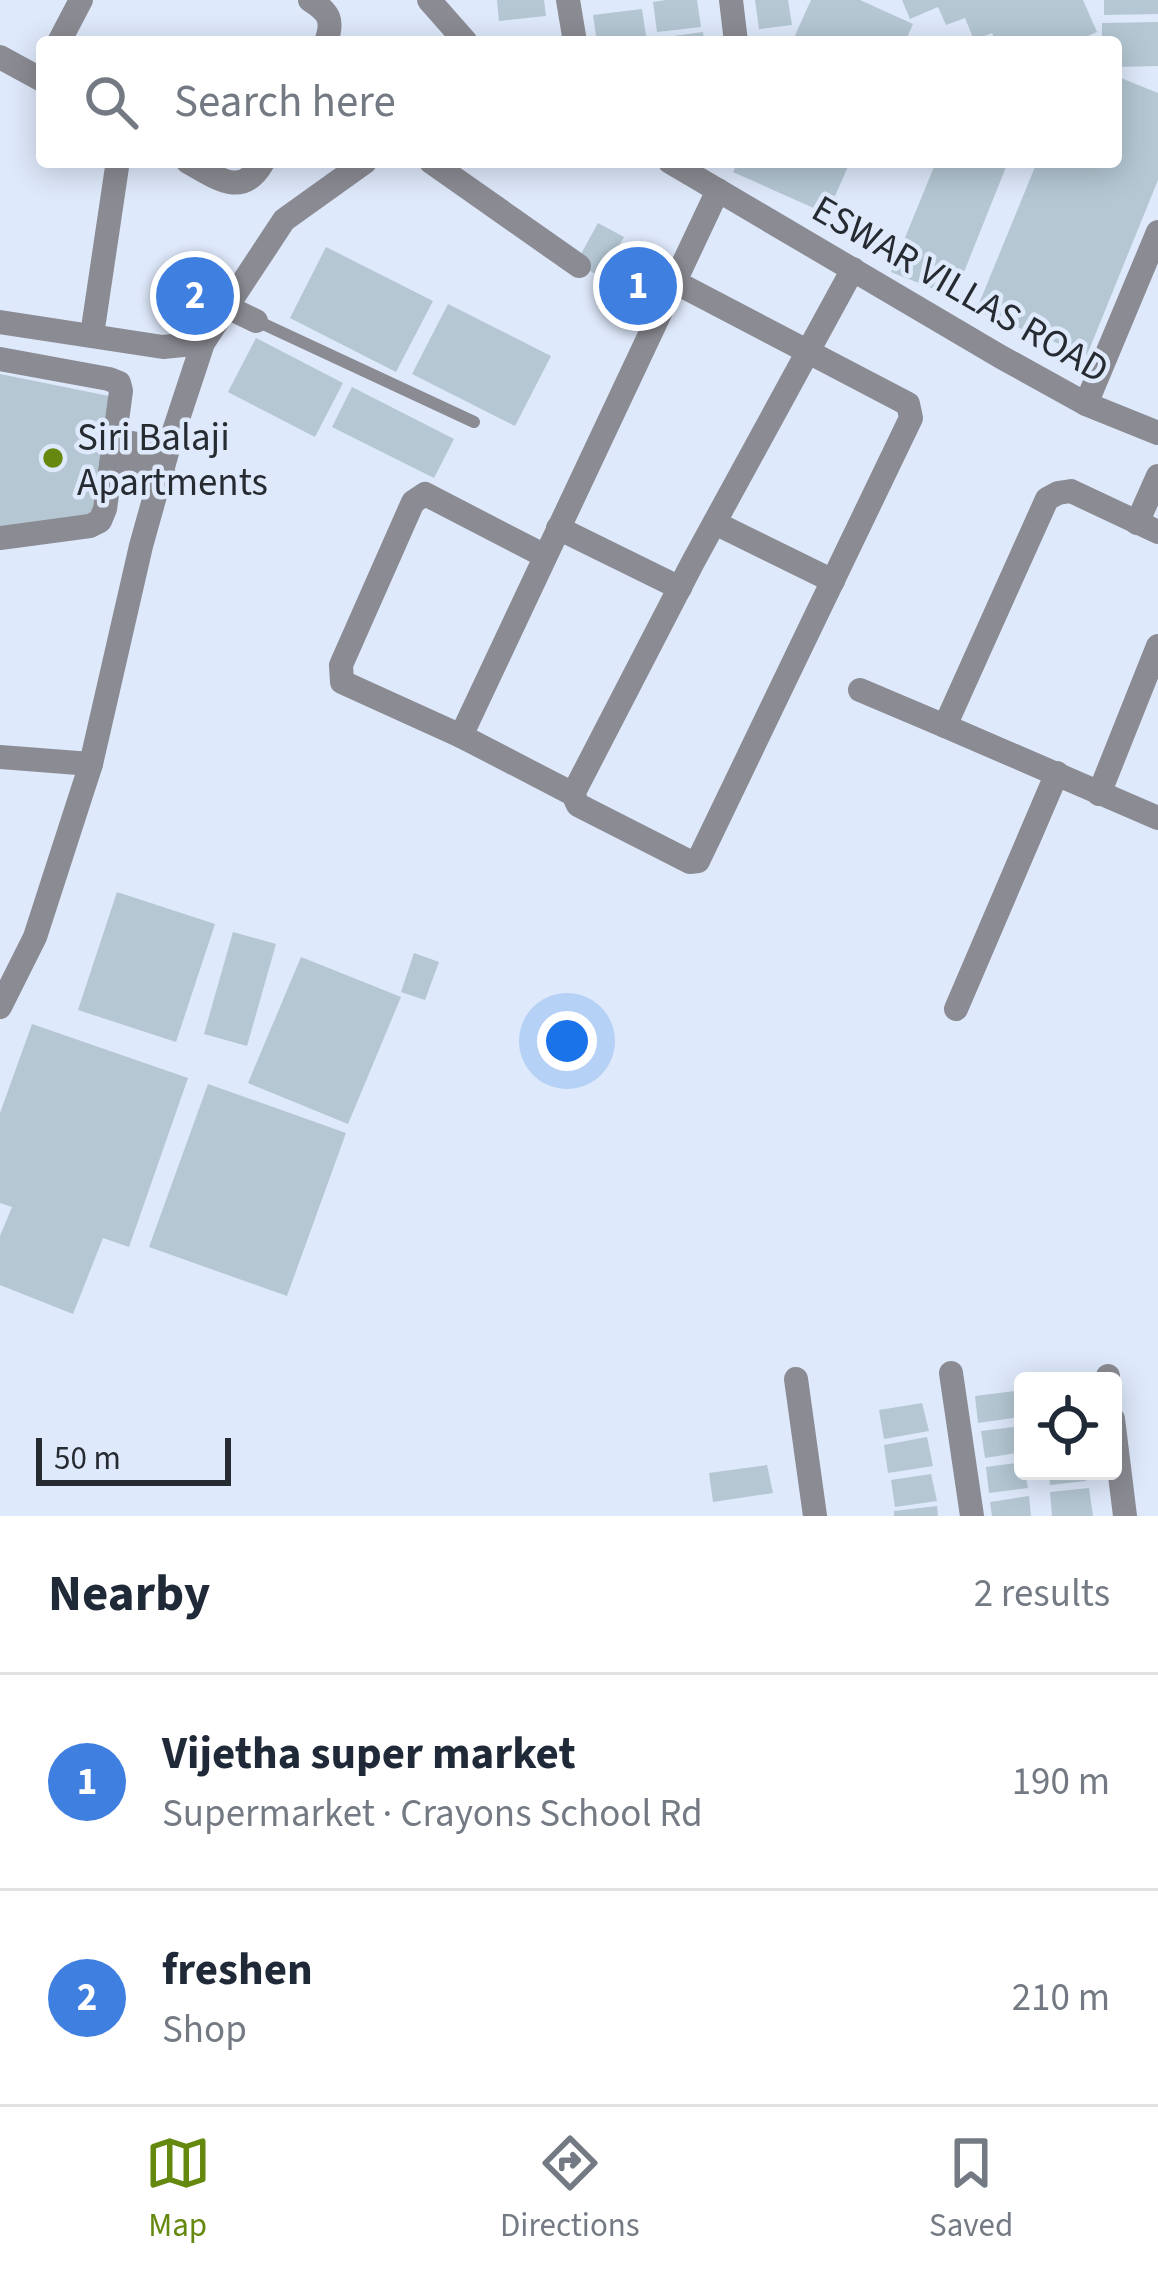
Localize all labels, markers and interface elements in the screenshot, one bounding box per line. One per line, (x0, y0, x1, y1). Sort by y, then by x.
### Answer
search box (36, 36, 1122, 168)
icon: search (78, 69, 144, 135)
text: Search here (174, 70, 396, 134)
street label: ESWAR VILLAS ROAD (801, 182, 1119, 398)
pin: 1 (599, 241, 677, 331)
pin: 2 (156, 251, 234, 341)
place label: Siri Balaji Apartments (77, 410, 268, 511)
marker: Siri Balaji Apartments (40, 445, 66, 471)
your location (537, 1011, 597, 1071)
map controls (1014, 1372, 1122, 1480)
button: locate (1014, 1372, 1122, 1480)
scale bar (36, 1432, 231, 1485)
text: 50 m (54, 1435, 121, 1482)
text: Nearby (48, 1558, 210, 1630)
text: 2 results (974, 1566, 1110, 1622)
text: Vijetha super market (162, 1722, 576, 1786)
text: 1 (77, 1754, 97, 1810)
text: 190 m (1012, 1754, 1110, 1810)
text: Supermarket · Crayons School Rd (162, 1786, 703, 1842)
text: freshen (162, 1938, 313, 2002)
text: 2 (77, 1970, 97, 2026)
text: 210 m (1012, 1970, 1110, 2026)
text: Shop (162, 2002, 247, 2058)
tab: Map (145, 2130, 211, 2249)
tab: Directions (500, 2130, 640, 2249)
tab: Saved (929, 2130, 1013, 2249)

